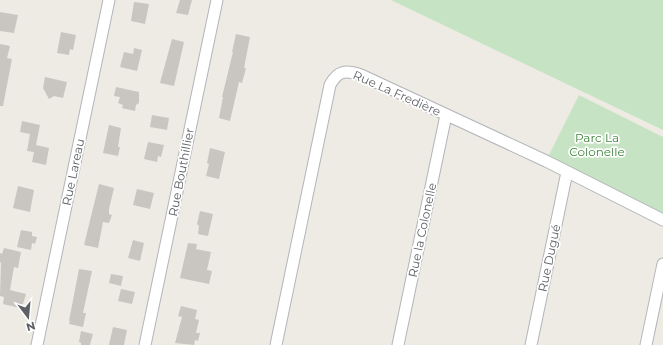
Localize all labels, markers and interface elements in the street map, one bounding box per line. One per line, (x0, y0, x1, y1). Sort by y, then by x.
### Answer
street label: Rue La Fredière (351, 67, 443, 119)
street label: Rue Bouthillier (165, 126, 197, 217)
park label: Parc La Colonelle (569, 130, 625, 159)
street label: Rue Lareau (59, 137, 87, 207)
street label: Rue la Colonelle (405, 181, 439, 279)
street label: Rue Dugué (535, 223, 563, 293)
north arrow (8, 297, 48, 337)
text: N (25, 319, 37, 335)

